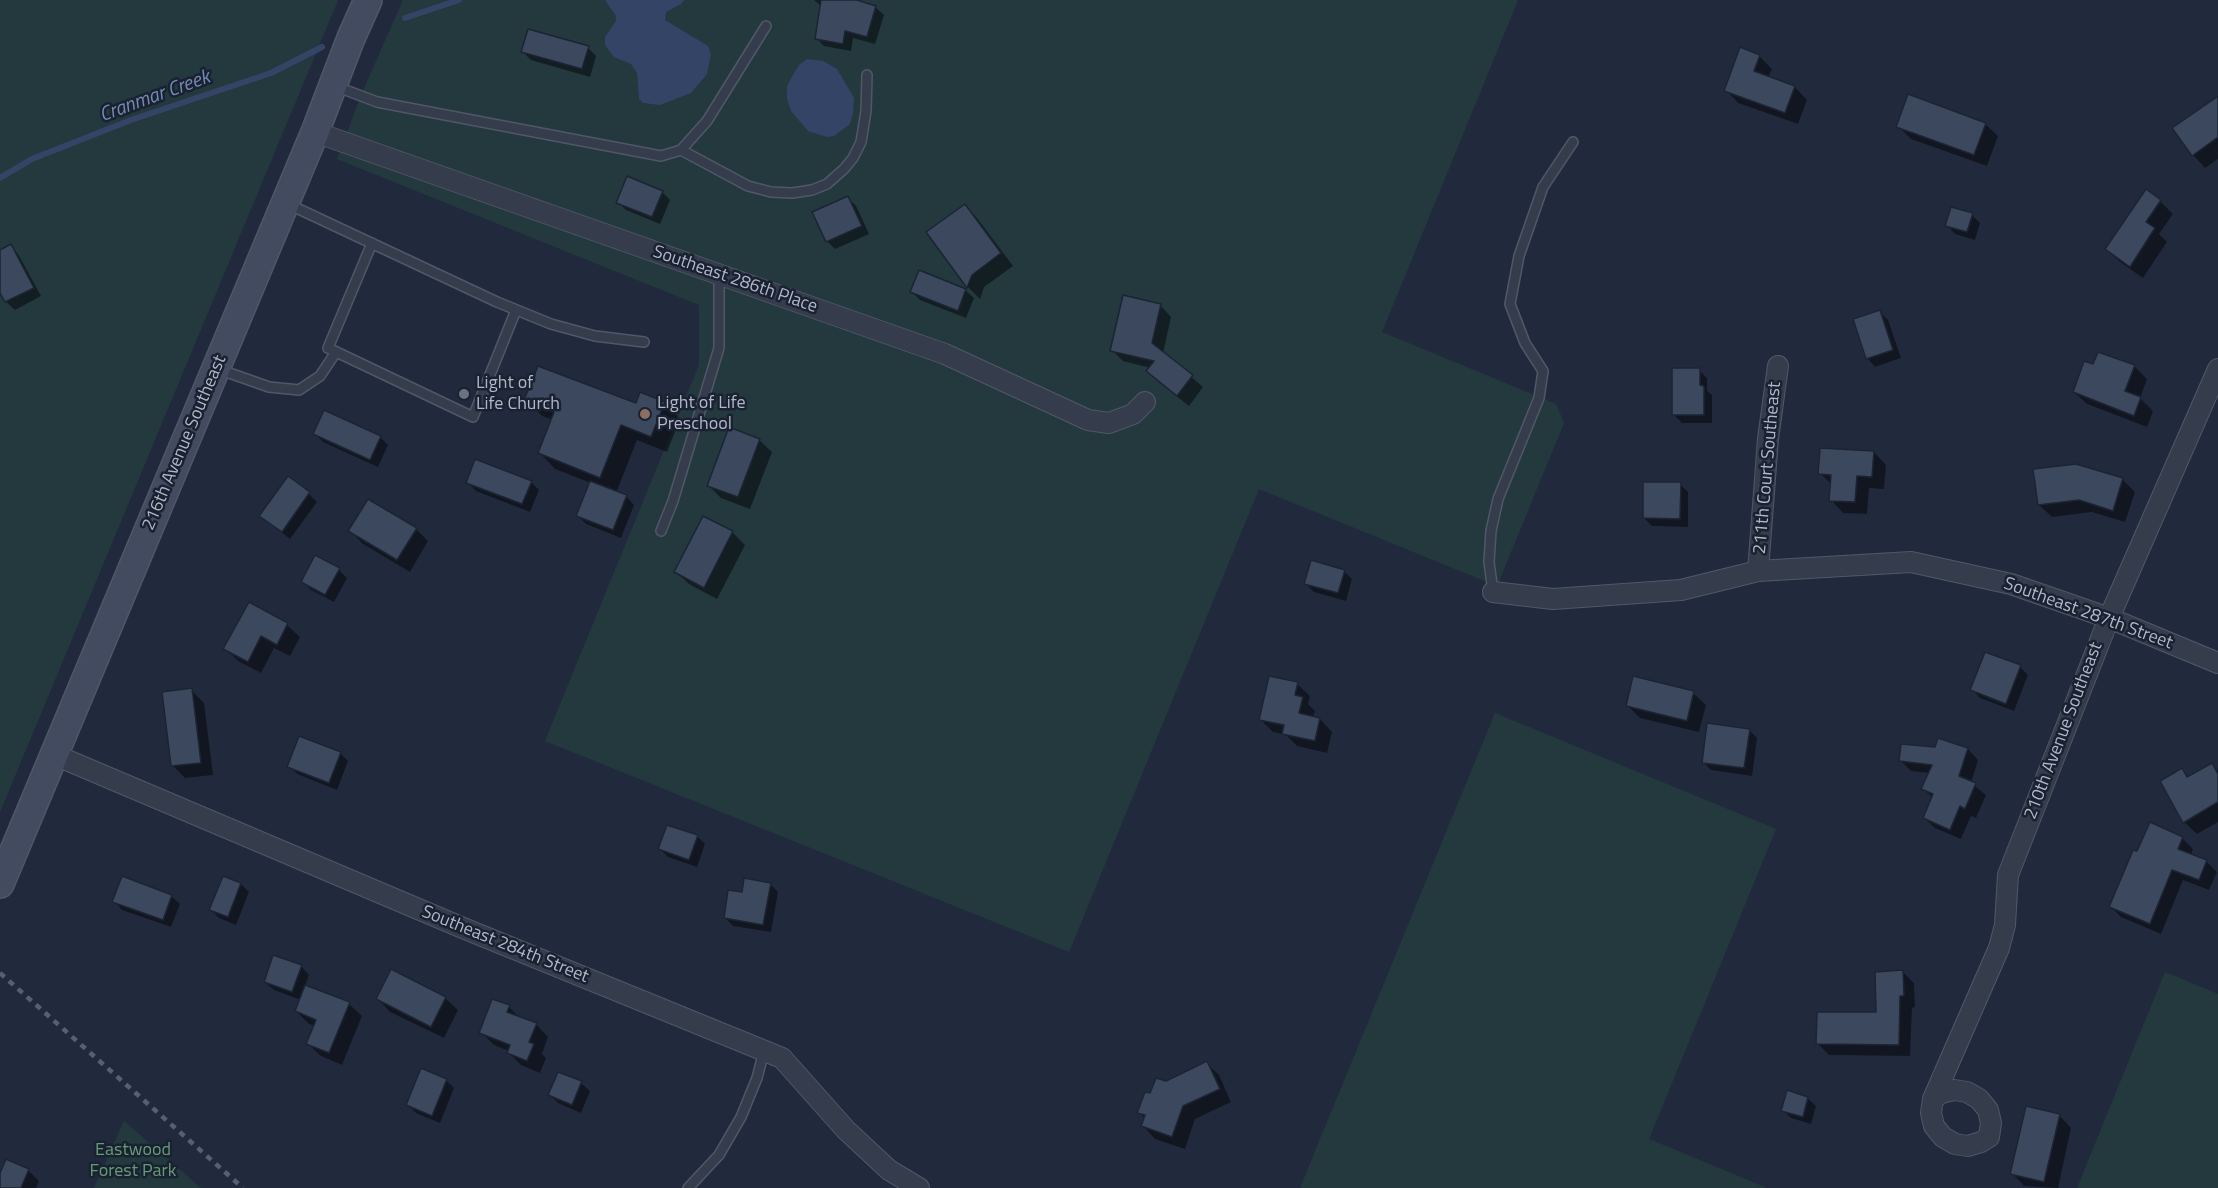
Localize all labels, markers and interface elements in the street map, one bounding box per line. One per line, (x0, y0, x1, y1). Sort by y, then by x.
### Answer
water label: Cranmar Creek (96, 66, 214, 128)
street label: Southeast 286th Place (650, 242, 820, 318)
street label: 216th Avenue Southeast (138, 352, 232, 534)
place label: Light of Life Church (476, 373, 560, 416)
street label: 211th Court Southeast (1750, 381, 1786, 555)
marker: Light of Life Church (457, 387, 471, 401)
place label: Light of Life Preschool (657, 393, 746, 436)
marker: Light of Life Preschool (638, 407, 652, 421)
street label: Southeast 287th Street (2001, 573, 2175, 655)
street label: 210th Avenue Southeast (2020, 639, 2108, 823)
street label: Southeast 284th Street (418, 902, 592, 988)
park label: Eastwood Forest Park (90, 1140, 176, 1182)

